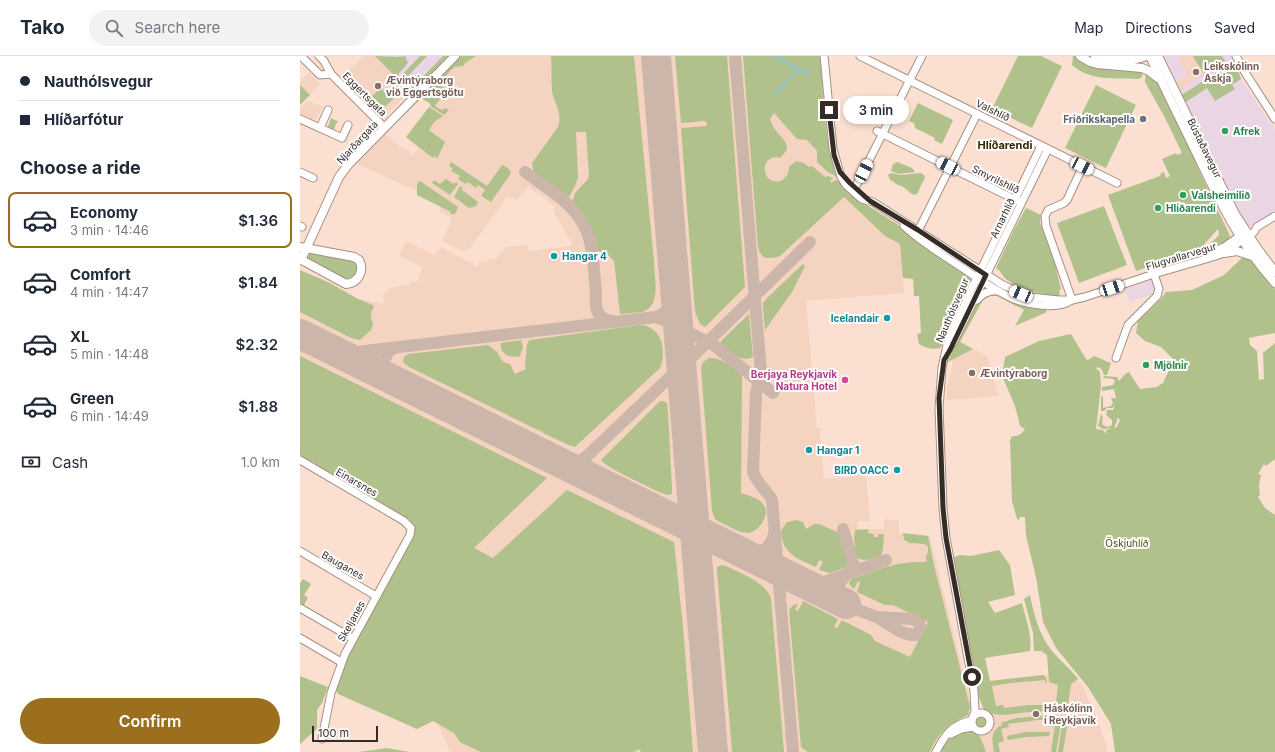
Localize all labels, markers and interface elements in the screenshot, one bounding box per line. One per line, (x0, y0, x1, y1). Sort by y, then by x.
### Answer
search box (89, 10, 369, 46)
text: Tako (20, 16, 65, 39)
icon: search (103, 17, 125, 39)
text: Search here (135, 18, 220, 37)
text: Map (1074, 19, 1103, 36)
text: Directions (1125, 19, 1192, 36)
text: Saved (1214, 19, 1255, 36)
place label: Leikskólinn Askja (1204, 60, 1259, 84)
marker: Leikskólinn Askja (1191, 67, 1201, 77)
street label: Eggertsgata (341, 70, 389, 118)
text: Nauthólsvegur (44, 72, 153, 91)
place label: Ævintýraborg við Eggertsgötu (386, 74, 464, 99)
marker: Ævintýraborg við Eggertsgötu (373, 81, 383, 91)
callout: 3 min (843, 96, 909, 124)
street label: Valshlíð (974, 97, 1012, 123)
route end (820, 101, 838, 119)
text: 3 min (859, 102, 893, 118)
text: Hlíðarfótur (44, 110, 123, 129)
place label: Friðrikskapella (1063, 113, 1135, 125)
marker: Friðrikskapella (1138, 114, 1148, 124)
street label: Bústaðavegur (1185, 116, 1225, 180)
street label: Njarðargata (334, 118, 380, 166)
place label: Afrek (1233, 125, 1260, 137)
marker: Afrek (1220, 126, 1230, 136)
district label: Hlíðarendi (978, 138, 1032, 152)
car (935, 155, 961, 177)
car (1069, 155, 1095, 177)
text: Choose a ride (20, 157, 141, 178)
car (853, 158, 875, 184)
street label: Smyrilshlíð (970, 162, 1022, 196)
place label: Valsheimilið (1191, 189, 1250, 201)
marker: Valsheimilið (1178, 190, 1188, 200)
street label: Arnarhlíð (987, 196, 1017, 240)
icon: car (22, 202, 58, 238)
place label: Hlíðarendi (1166, 202, 1216, 214)
text: Economy (70, 203, 138, 222)
marker: Hlíðarendi (1153, 203, 1163, 213)
text: $1.36 (238, 211, 278, 230)
text: 3 min · 14:46 (70, 222, 149, 238)
street label: Flugvallarvegur (1144, 240, 1218, 272)
place label: Hangar 4 (562, 250, 607, 263)
marker: Hangar 4 (549, 251, 559, 261)
icon: car (22, 264, 58, 300)
text: Comfort (70, 265, 131, 284)
text: $1.84 (238, 273, 278, 292)
street label: Nauthólsvegur (933, 276, 971, 344)
car (1099, 279, 1125, 297)
text: 4 min · 14:47 (70, 284, 149, 300)
car (1008, 284, 1034, 304)
place label: Icelandair (831, 312, 879, 324)
marker: Icelandair (882, 313, 892, 323)
icon: car (22, 326, 58, 362)
text: XL (70, 327, 90, 346)
text: $2.32 (236, 335, 278, 354)
text: 5 min · 14:48 (70, 346, 149, 362)
place label: Mjölnir (1154, 359, 1188, 371)
marker: Mjölnir (1141, 360, 1151, 370)
place label: Ævintýraborg (980, 367, 1047, 380)
place label: Berjaya Reykjavík Natura Hotel (751, 368, 837, 392)
marker: Ævintýraborg (967, 368, 977, 378)
marker: Berjaya Reykjavík Natura Hotel (840, 375, 850, 385)
icon: car (22, 388, 58, 424)
text: Green (70, 389, 114, 408)
text: $1.88 (238, 397, 278, 416)
text: 6 min · 14:49 (70, 408, 149, 424)
place label: Hangar 1 (817, 444, 859, 457)
marker: Hangar 1 (804, 445, 814, 455)
icon: cash (20, 451, 42, 473)
text: Cash (52, 453, 88, 472)
text: 1.0 km (241, 454, 280, 470)
place label: BIRD OACC (834, 464, 889, 476)
street label: Einarsnes (334, 465, 380, 499)
marker: BIRD OACC (892, 465, 902, 475)
park label: Öskjuhlíð (1105, 537, 1149, 549)
street label: Bauganes (320, 548, 366, 582)
street label: Skeljanes (335, 598, 367, 644)
route start (963, 668, 981, 686)
button: Confirm (20, 698, 280, 744)
place label: Háskólinn í Reykjavík (1044, 702, 1096, 727)
marker: Háskólinn í Reykjavík (1031, 709, 1041, 719)
scale bar (312, 724, 378, 743)
text: 100 m (318, 726, 349, 740)

